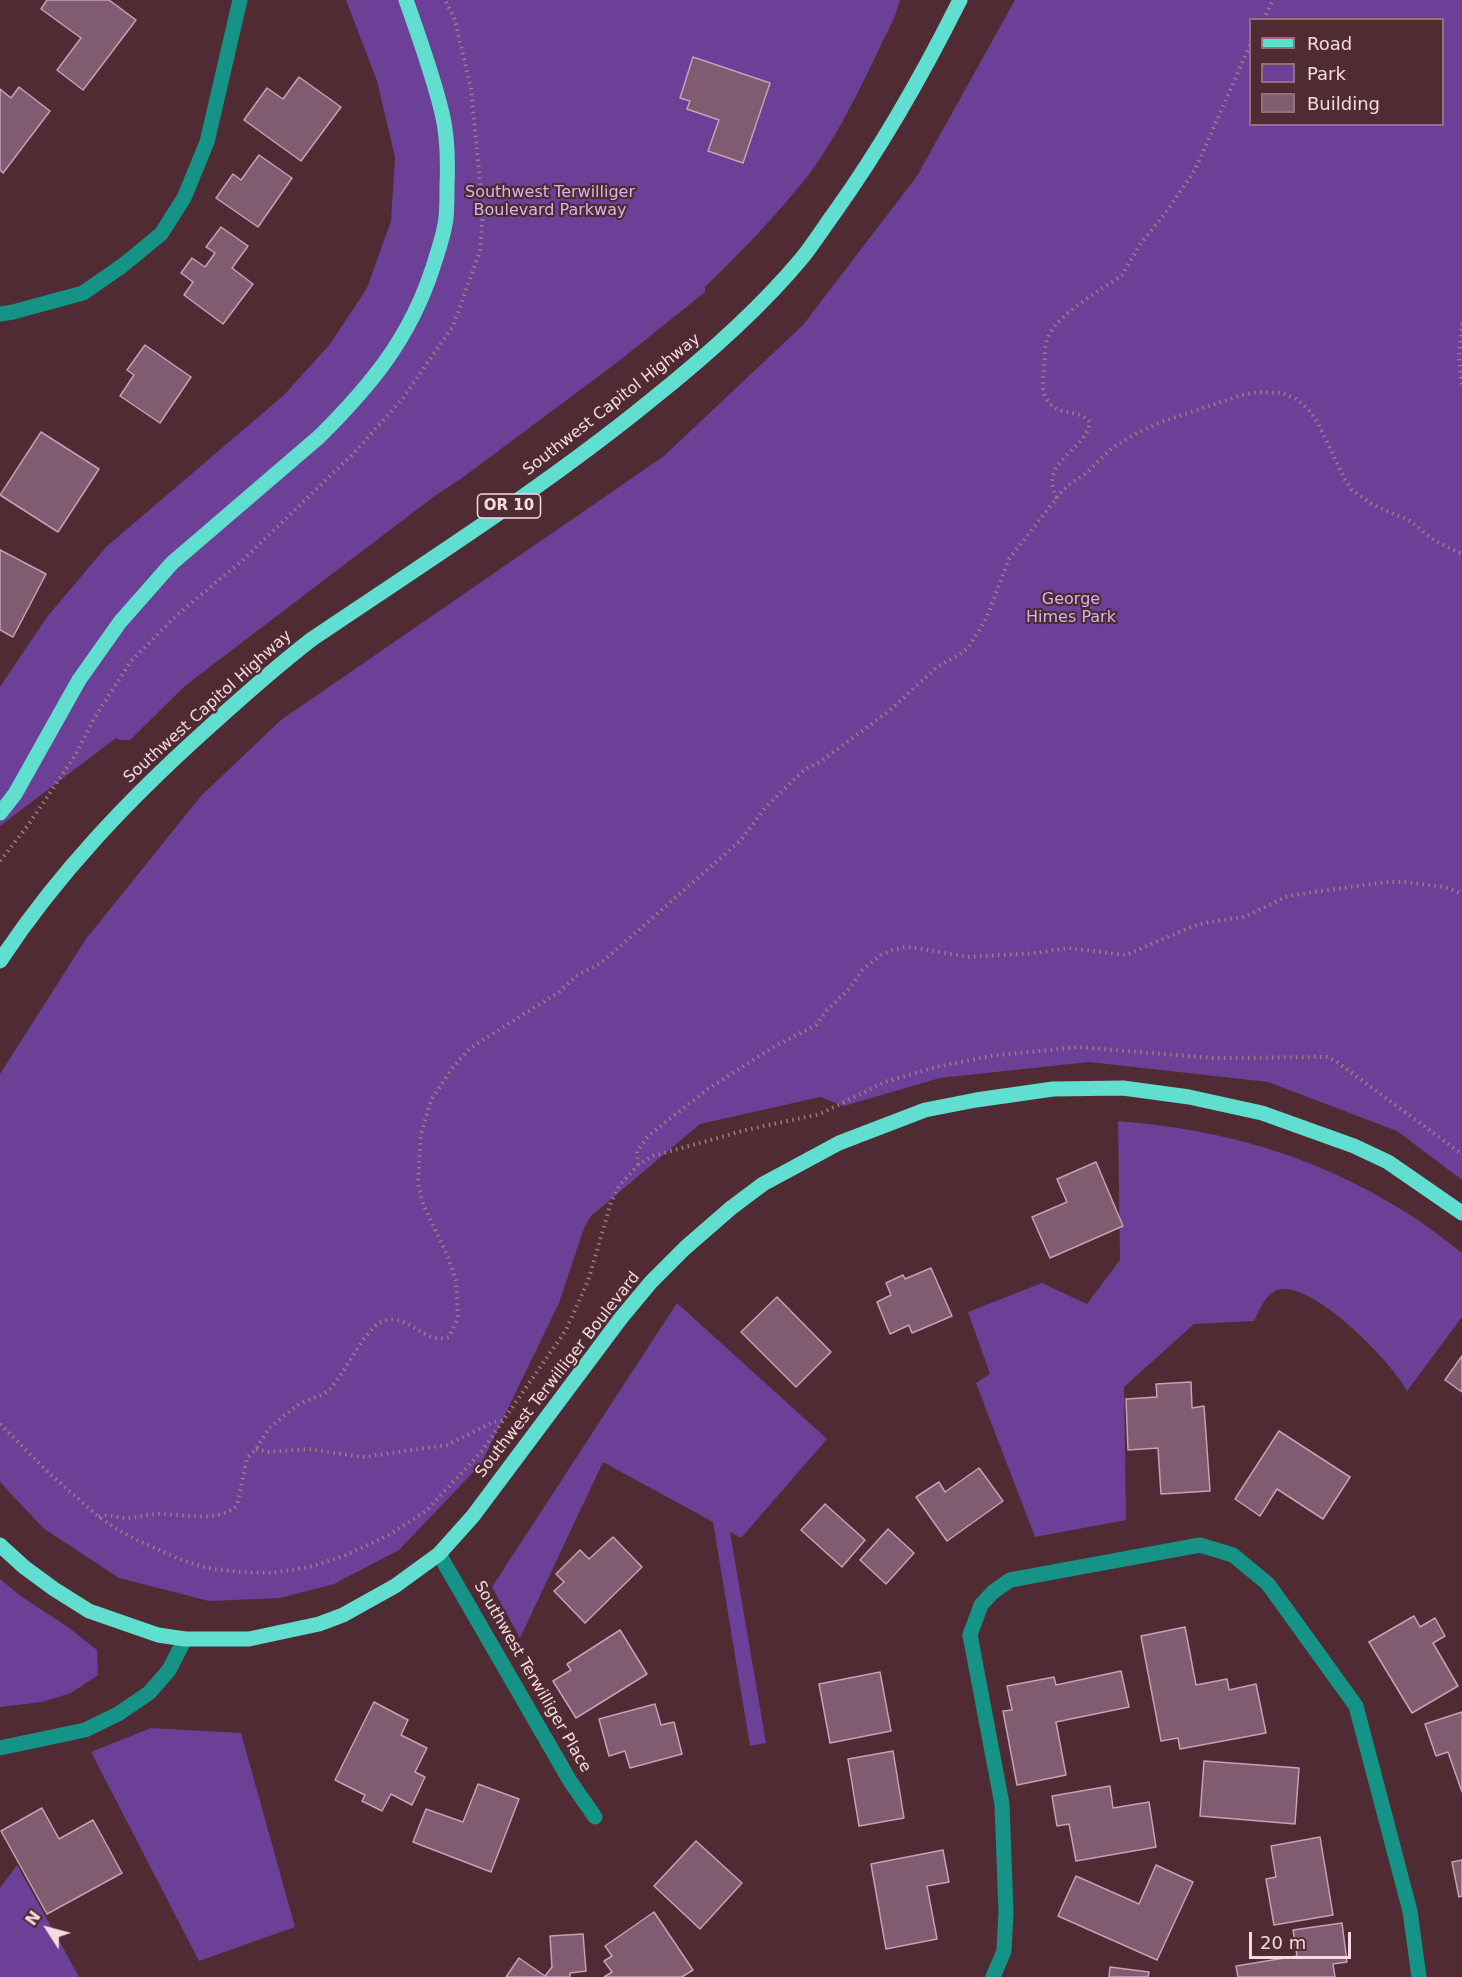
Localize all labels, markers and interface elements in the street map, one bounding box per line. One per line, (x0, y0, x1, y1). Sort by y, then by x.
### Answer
legend (1249, 18, 1444, 126)
text: Road (1307, 33, 1352, 54)
text: Park (1307, 63, 1346, 84)
text: Building (1307, 93, 1380, 114)
park label: Southwest Terwilliger Boulevard Parkway (465, 183, 635, 221)
street label: Southwest Capitol Highway (520, 330, 704, 480)
road number: OR 10 (478, 494, 540, 518)
park label: George Himes Park (1026, 590, 1116, 628)
street label: Southwest Capitol Highway (120, 626, 296, 788)
street label: Southwest Terwilliger Boulevard (472, 1268, 644, 1482)
street label: Southwest Terwilliger Place (469, 1578, 595, 1776)
north arrow (18, 1899, 78, 1959)
text: N (21, 1907, 45, 1929)
scale bar (1252, 1920, 1354, 1958)
text: 20 m (1260, 1932, 1306, 1953)

